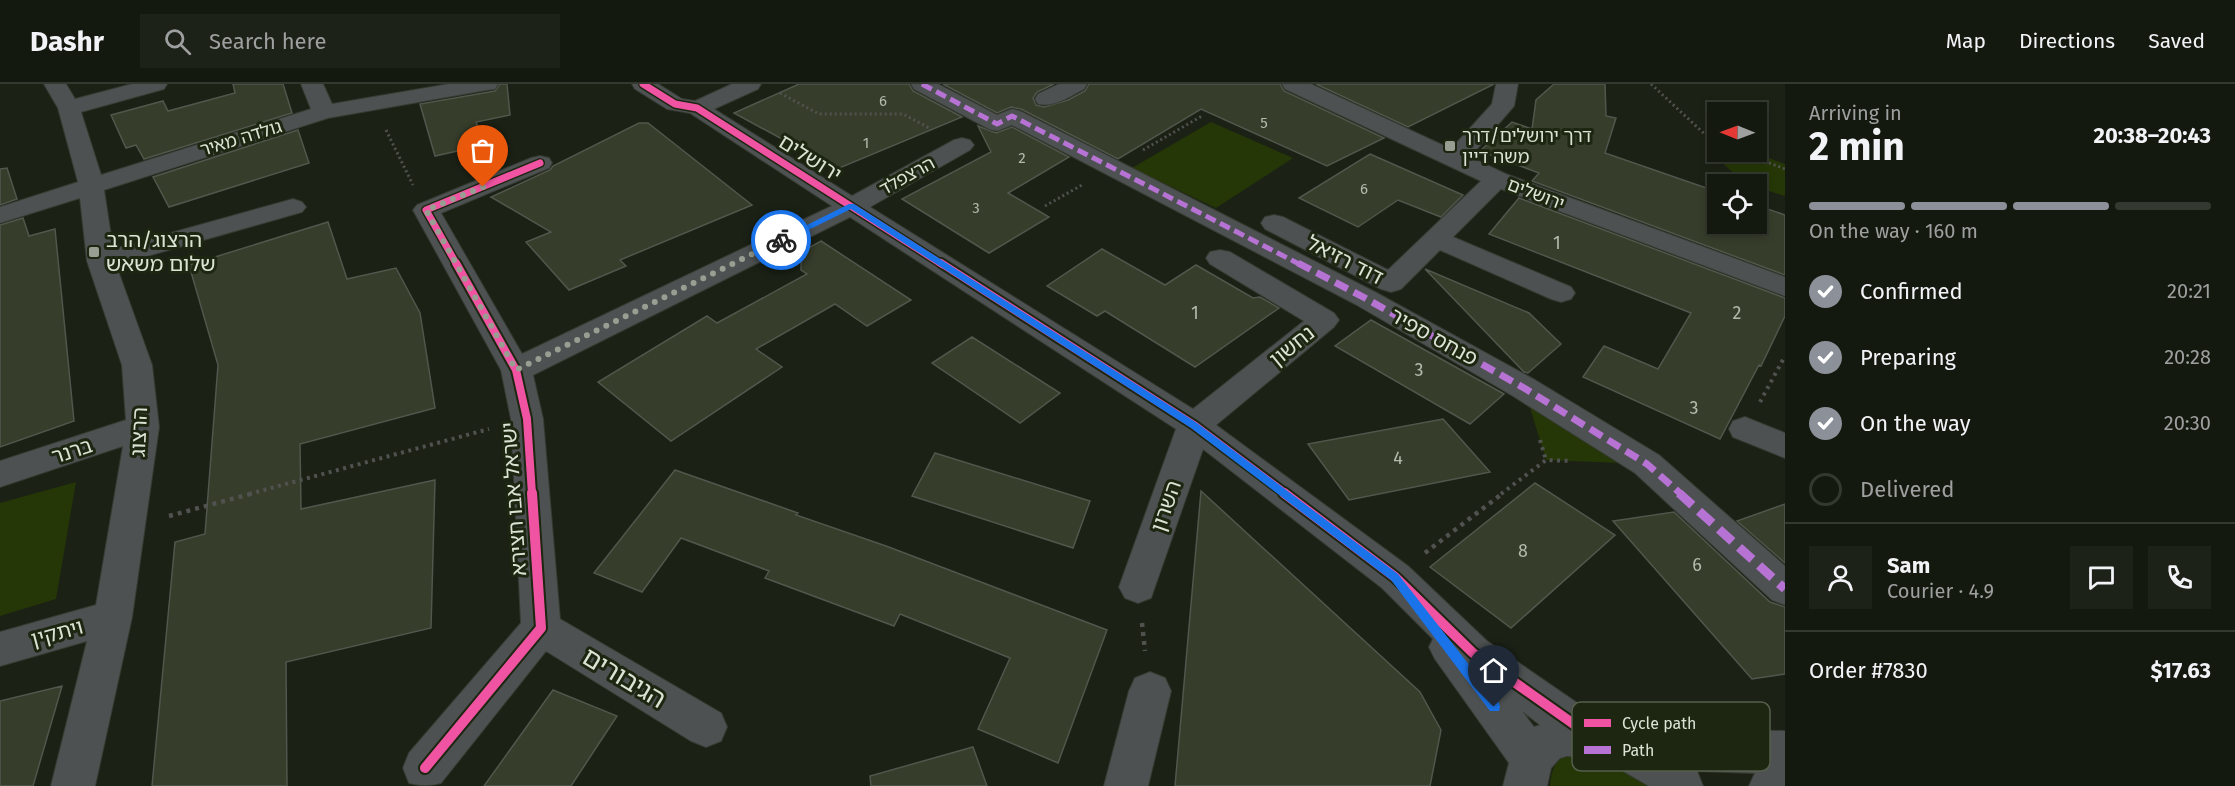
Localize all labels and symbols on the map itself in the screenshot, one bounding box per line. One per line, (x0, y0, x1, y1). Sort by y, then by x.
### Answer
house number: 6 (879, 92, 887, 110)
north arrow (1707, 102, 1767, 162)
house number: 5 (1260, 114, 1268, 132)
street label: גולדה מאיר (197, 115, 285, 161)
pin (457, 125, 508, 187)
place label: דרך ירושלים/דרך משה דיין (1462, 125, 1592, 168)
street label: ירושלים (774, 129, 846, 187)
house number: 1 (863, 134, 869, 152)
marker: דרך ירושלים/דרך משה דיין (1443, 139, 1457, 153)
house number: 2 (1018, 149, 1026, 167)
street label: הרצפלד (875, 152, 939, 200)
street label: ירושלים (1504, 173, 1568, 215)
house number: 6 (1360, 180, 1368, 198)
house number: 3 (972, 199, 980, 217)
courier (751, 210, 811, 270)
place label: הרצוג/הרב שלום משאש (106, 227, 216, 277)
street label: דוד רזיאל (1302, 230, 1388, 290)
house number: 1 (1553, 232, 1561, 254)
marker: הרצוג/הרב שלום משאש (87, 245, 101, 259)
house number: 1 (1191, 302, 1199, 324)
street label: פנחס ספיר (1386, 302, 1482, 372)
house number: 2 (1733, 302, 1742, 324)
street label: נחשון (1264, 320, 1320, 372)
house number: 3 (1415, 359, 1423, 381)
house number: 3 (1690, 397, 1698, 419)
street label: הרצוג (125, 406, 153, 458)
street label: ישראל אבו חצירא (496, 421, 532, 577)
street label: ברנר (48, 432, 96, 470)
house number: 4 (1393, 447, 1403, 469)
street label: השרון (1145, 477, 1187, 535)
house number: 8 (1518, 540, 1528, 562)
house number: 6 (1692, 554, 1702, 576)
street label: ויתקין (28, 614, 86, 652)
street label: הגיבורים (577, 641, 671, 715)
pin (1468, 645, 1519, 707)
legend (1572, 702, 1770, 771)
text: Cycle path (1622, 714, 1696, 733)
text: Path (1622, 741, 1654, 760)

